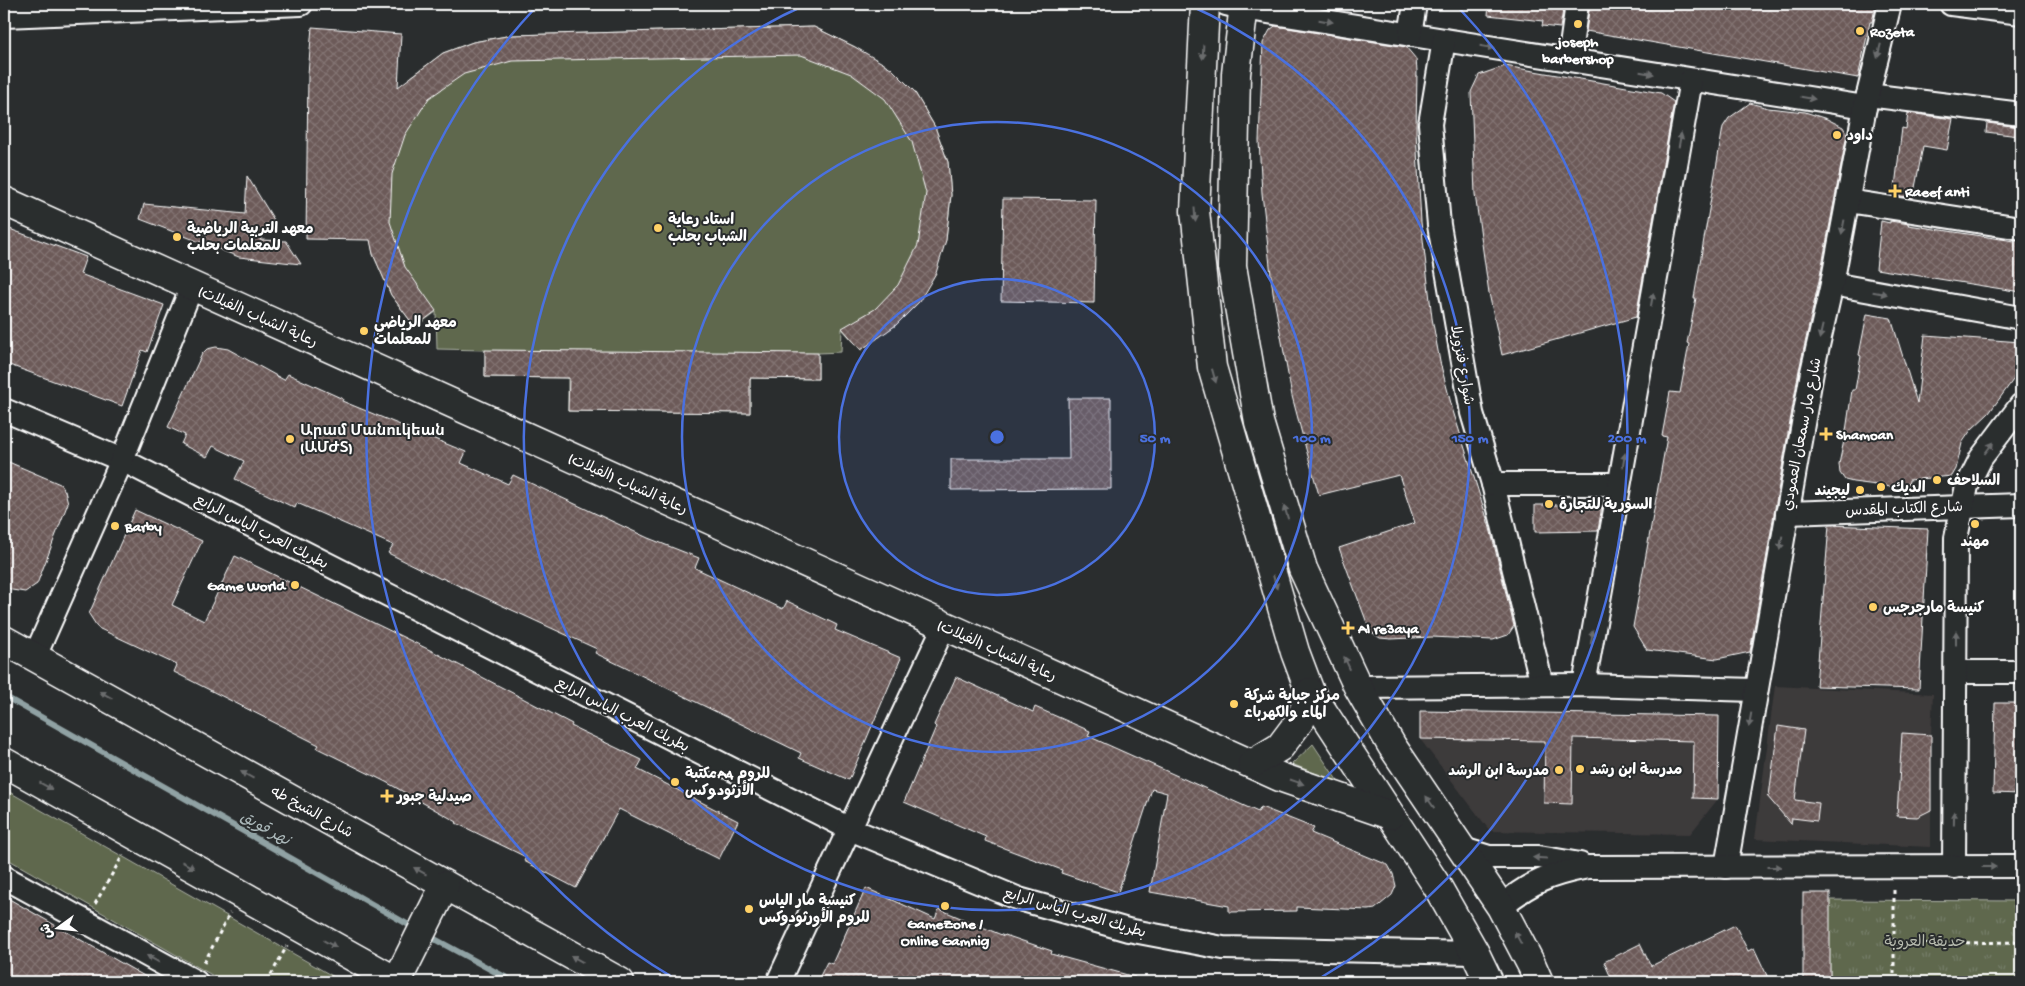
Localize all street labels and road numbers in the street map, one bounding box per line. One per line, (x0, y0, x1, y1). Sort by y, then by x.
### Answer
street label: رعاية الشباب (الفيلات) (194, 283, 320, 352)
street label: شوارع فنزويلا (1445, 324, 1477, 407)
street label: شارع مار سمعان العمودي (1779, 356, 1827, 512)
street label: رعاية الشباب (الفيلات) (564, 450, 690, 519)
street label: بطريك العرب الياس الرابع (191, 491, 331, 574)
street label: شارع الكتاب المقدس (1845, 499, 1963, 521)
street label: رعاية الشباب (الفيلات) (933, 617, 1059, 686)
street label: بطريك العرب الياس الرابع (552, 674, 692, 757)
street label: شارع الشيخ طه (267, 783, 355, 843)
street label: بطريك العرب الياس الرابع (1001, 885, 1148, 943)

